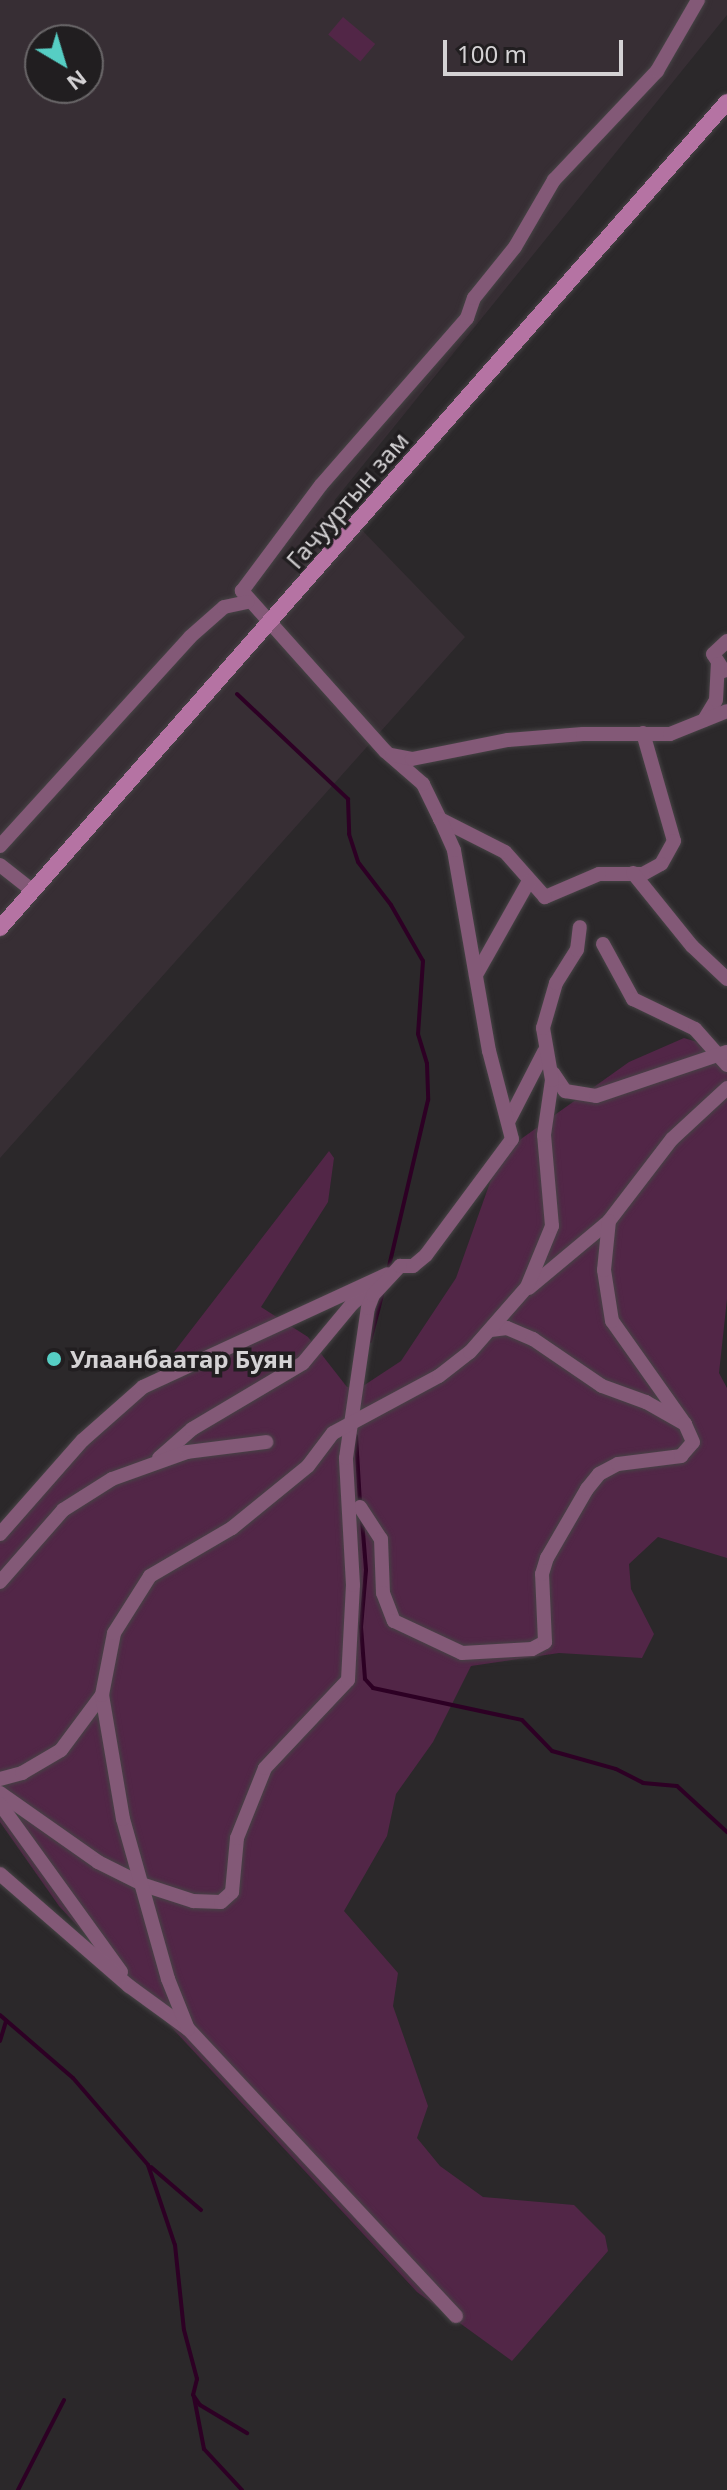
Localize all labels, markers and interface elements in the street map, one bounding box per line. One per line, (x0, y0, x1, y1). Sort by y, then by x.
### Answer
north arrow (24, 24, 104, 104)
scale bar (447, 24, 627, 74)
text: 100 m (457, 37, 527, 70)
text: N (61, 64, 94, 99)
street label: Гачууртын зам (280, 426, 414, 574)
place label: Улаанбаатар Буян (70, 1345, 293, 1373)
marker: Улаанбаатар Буян (45, 1350, 63, 1368)

